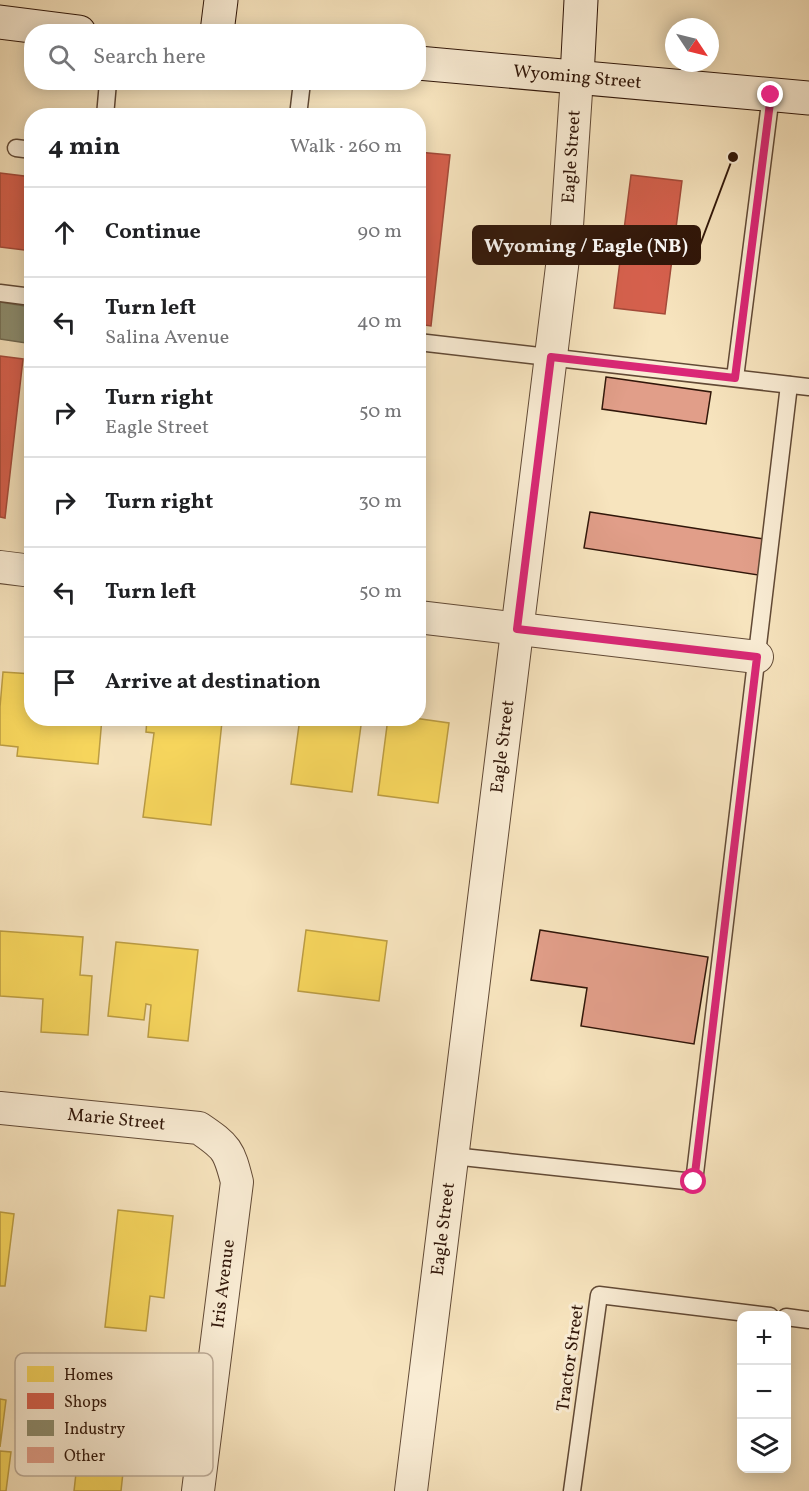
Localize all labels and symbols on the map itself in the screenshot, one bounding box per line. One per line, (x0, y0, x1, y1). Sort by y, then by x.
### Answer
north arrow (665, 18, 719, 72)
street label: Wyoming Street (512, 59, 643, 95)
route end (757, 81, 783, 107)
street label: Eagle Street (556, 109, 587, 204)
callout: Wyoming / Eagle (NB) (473, 226, 700, 264)
text: Wyoming / Eagle (NB) (484, 233, 688, 261)
street label: Eagle Street (485, 699, 521, 795)
street label: Marie Street (66, 1102, 166, 1137)
route start (680, 1168, 706, 1194)
street label: Eagle Street (425, 1181, 461, 1277)
street label: Iris Avenue (206, 1238, 242, 1330)
street label: Tractor Street (551, 1303, 591, 1413)
legend (15, 1353, 213, 1476)
text: Homes (64, 1365, 113, 1387)
text: Shops (64, 1392, 107, 1414)
text: Industry (64, 1419, 125, 1441)
text: Other (64, 1446, 105, 1468)

